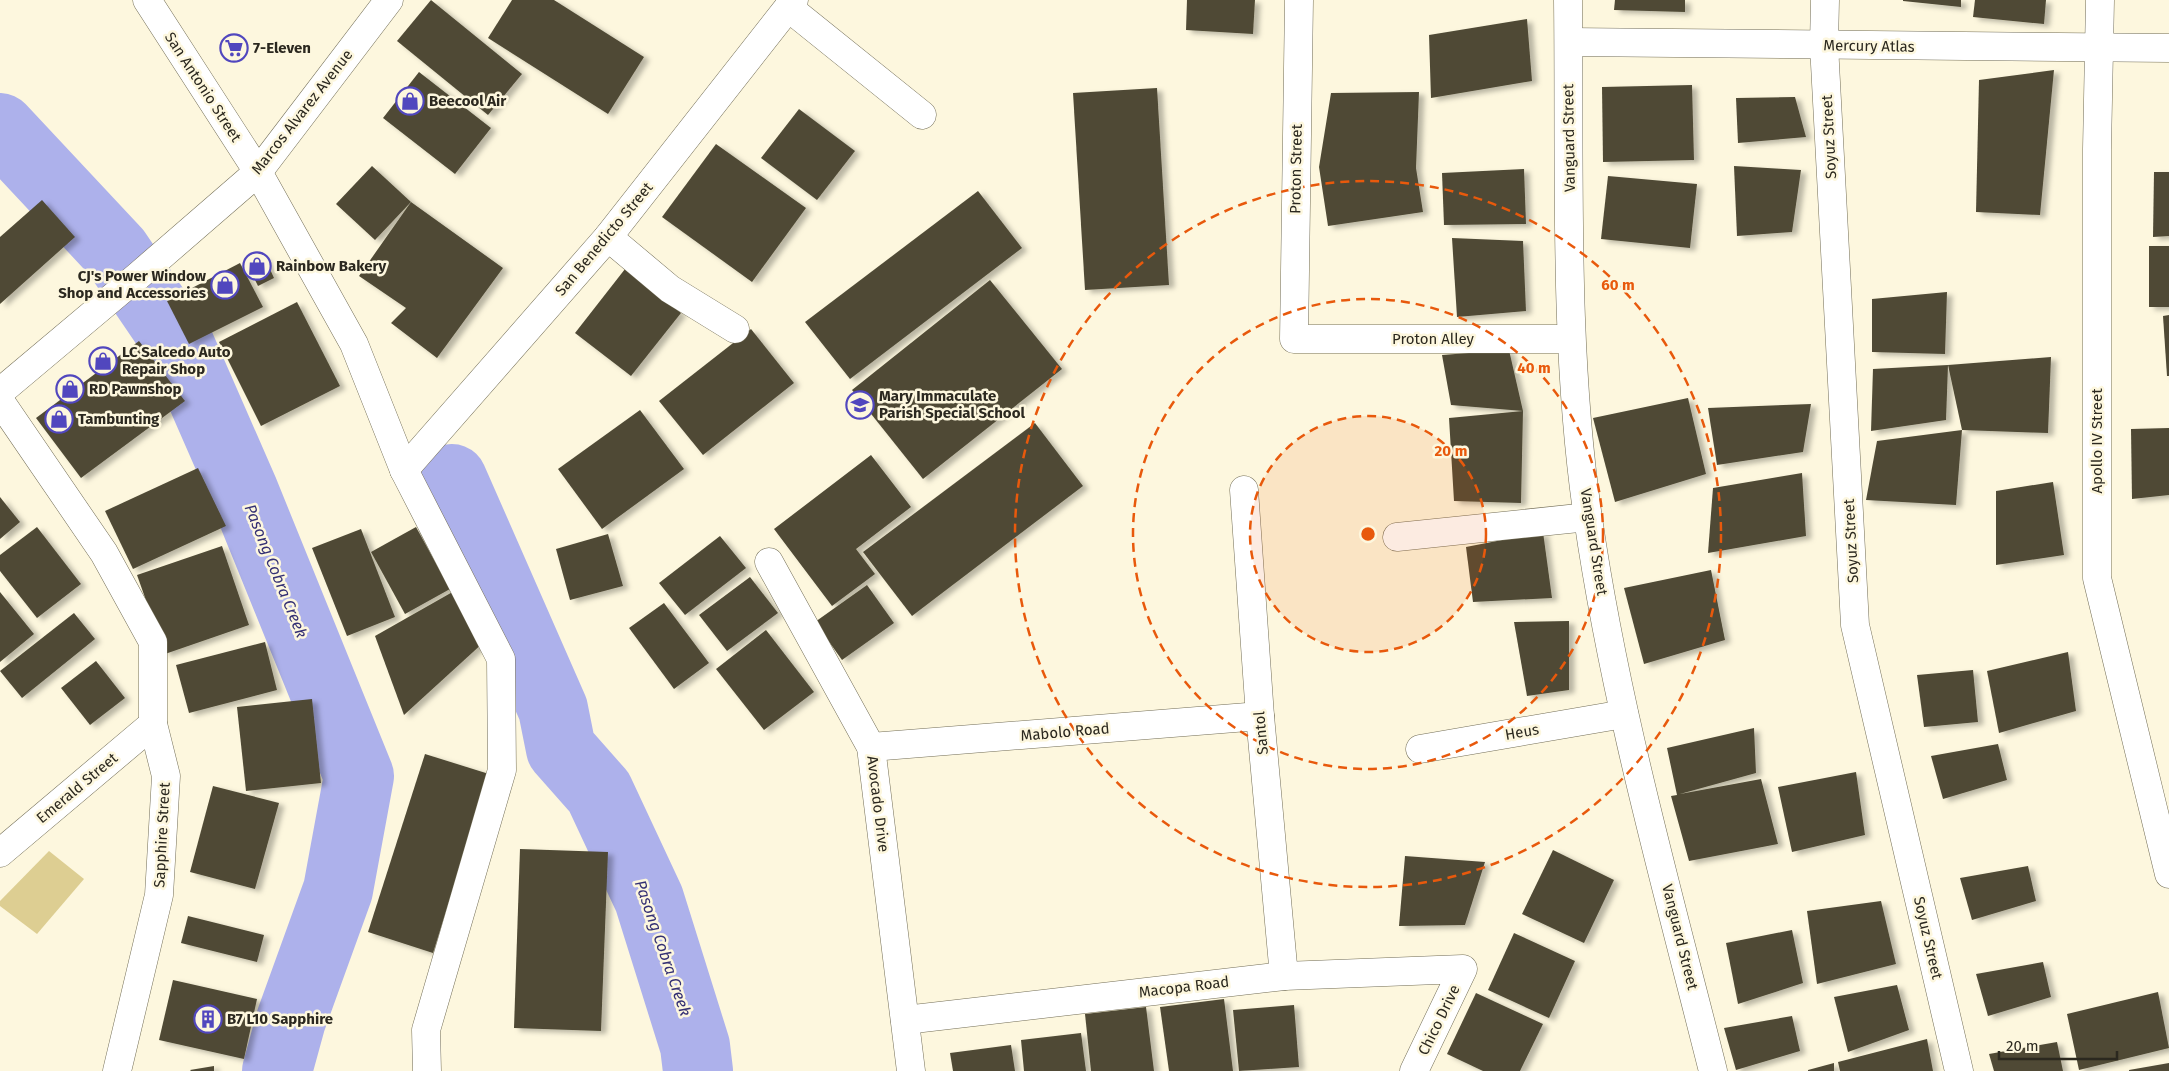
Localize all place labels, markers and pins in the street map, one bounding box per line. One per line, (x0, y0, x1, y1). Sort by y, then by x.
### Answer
supermarket icon: 7-Eleven (219, 33, 249, 63)
place label: 7-Eleven (253, 39, 311, 57)
shop icon: Beecool Air (395, 86, 425, 116)
place label: Beecool Air (429, 92, 507, 110)
shop icon: Rainbow Bakery (242, 251, 272, 281)
place label: Rainbow Bakery (276, 257, 387, 275)
place label: CJ's Power Window Shop and Accessories (58, 267, 207, 302)
shop icon: CJ's Power Window Shop and Accessories (210, 270, 240, 300)
place label: LC Salcedo Auto Repair Shop (122, 343, 231, 378)
shop icon: LC Salcedo Auto Repair Shop (88, 346, 118, 376)
shop icon: RD Pawnshop (55, 374, 85, 404)
place label: RD Pawnshop (89, 380, 181, 398)
place label: Mary Immaculate Parish Special School (879, 387, 1025, 422)
school or university icon: Mary Immaculate Parish Special School (845, 390, 875, 420)
shop icon: Tambunting (44, 404, 74, 434)
place label: Tambunting (78, 410, 160, 428)
centre of rings (1359, 525, 1377, 543)
building icon: B7 L10 Sapphire (193, 1004, 223, 1034)
place label: B7 L10 Sapphire (227, 1010, 333, 1028)

